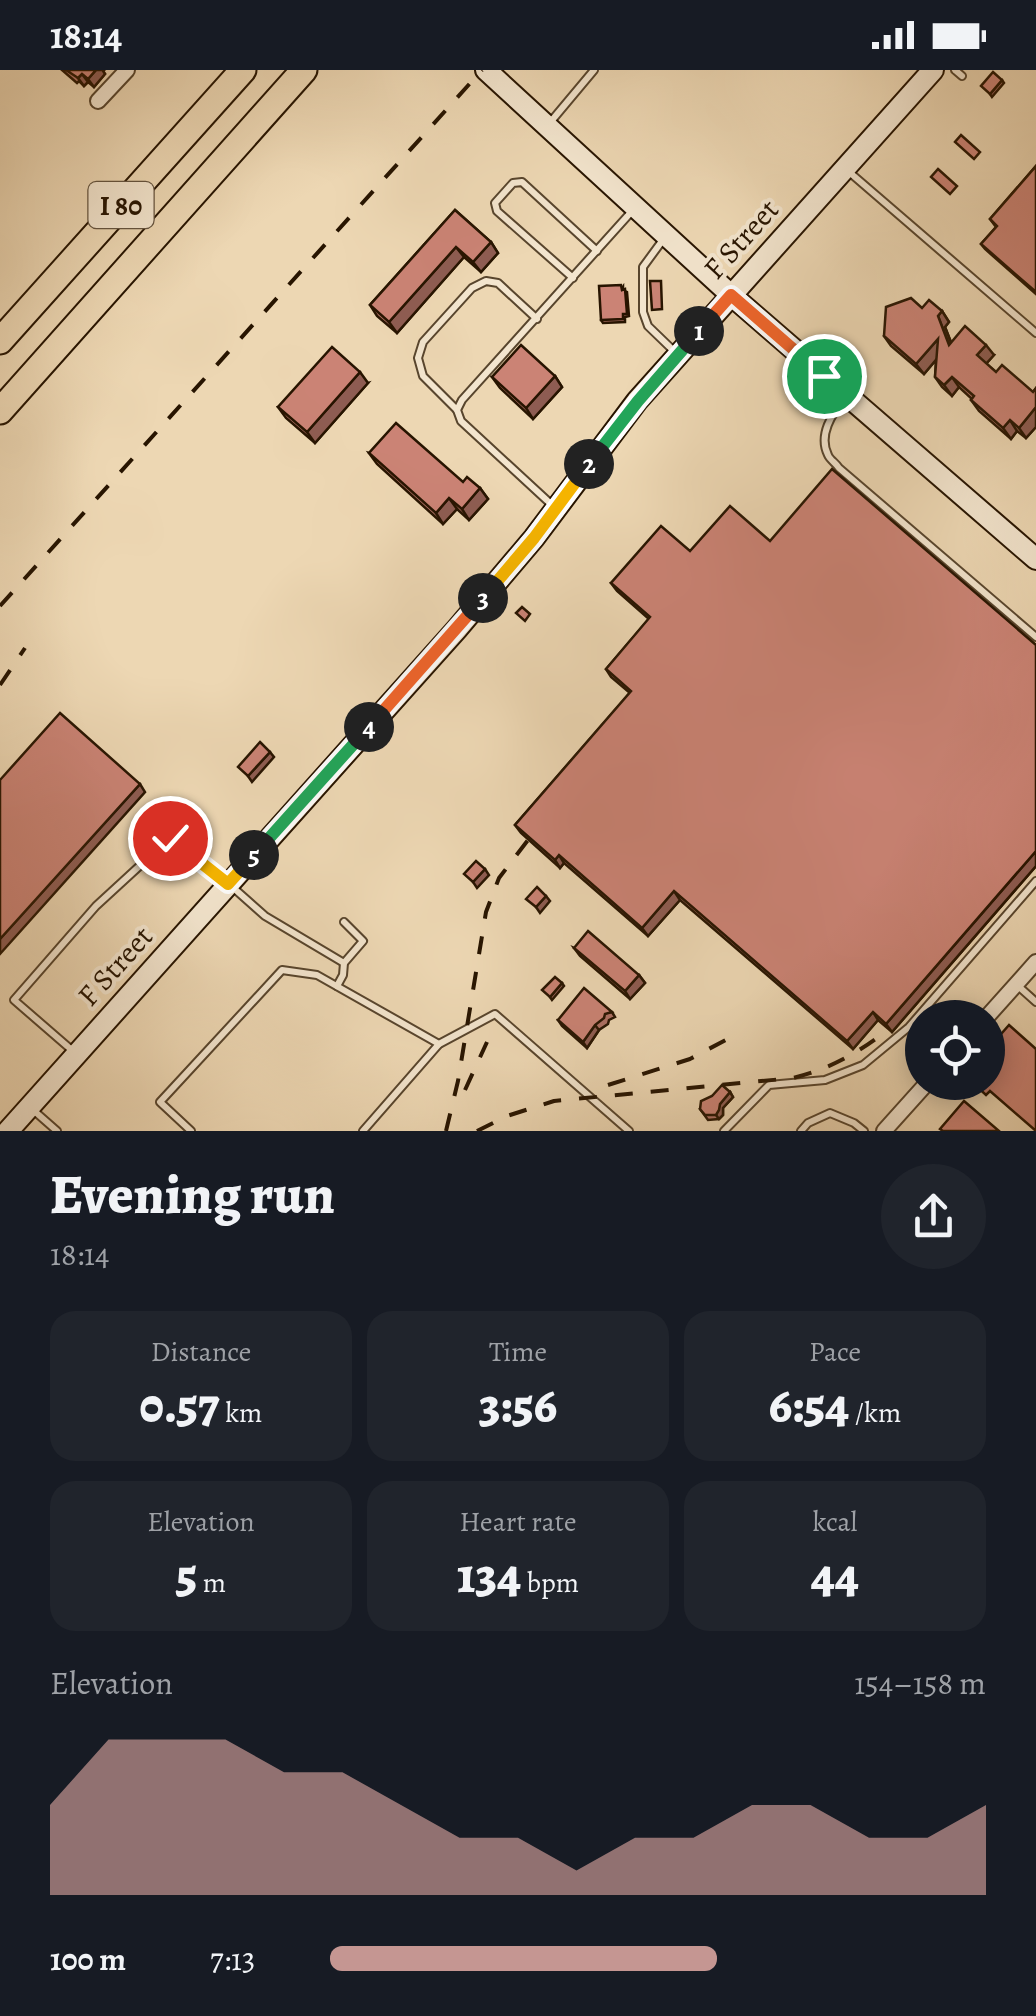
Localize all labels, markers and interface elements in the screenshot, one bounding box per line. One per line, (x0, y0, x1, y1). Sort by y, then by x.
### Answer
text: 18:14 (50, 9, 122, 61)
road number: I 80 (88, 182, 154, 228)
street label: F Street (694, 190, 788, 288)
pin: 1 (674, 306, 724, 356)
text: 1 (694, 312, 704, 350)
pin (782, 334, 867, 419)
icon: arrive (797, 349, 852, 404)
pin: 2 (564, 439, 614, 489)
text: 2 (582, 445, 596, 483)
pin: 3 (458, 573, 508, 623)
text: 3 (477, 579, 489, 617)
pin: 4 (344, 702, 394, 752)
text: 4 (362, 708, 376, 746)
pin (128, 796, 213, 881)
icon: check (143, 811, 198, 866)
pin: 5 (229, 830, 279, 880)
text: 5 (248, 836, 260, 874)
street label: F Street (68, 917, 162, 1015)
map controls (905, 1000, 1005, 1100)
button: locate (905, 1000, 1005, 1100)
text: Evening run (50, 1157, 335, 1232)
button: share (881, 1164, 986, 1269)
text: 18:14 (50, 1232, 110, 1276)
text: Distance (151, 1333, 251, 1371)
text: Time (489, 1333, 547, 1371)
text: Pace (809, 1333, 861, 1371)
text: 0.57 (140, 1371, 220, 1439)
text: 3:56 (479, 1371, 557, 1439)
text: 6:54 (769, 1371, 849, 1439)
text: km (220, 1394, 262, 1432)
text: /km (849, 1394, 901, 1432)
text: Elevation (147, 1503, 255, 1541)
text: Heart rate (460, 1503, 576, 1541)
text: kcal (813, 1503, 857, 1541)
text: 5 (176, 1541, 197, 1609)
text: 134 (457, 1541, 521, 1609)
text: 44 (811, 1541, 859, 1609)
text: m (197, 1564, 226, 1602)
text: bpm (521, 1564, 579, 1602)
text: Elevation (50, 1661, 173, 1705)
text: 154–158 m (854, 1661, 986, 1705)
text: 100 m (50, 1937, 126, 1981)
text: 7:13 (210, 1937, 255, 1981)

